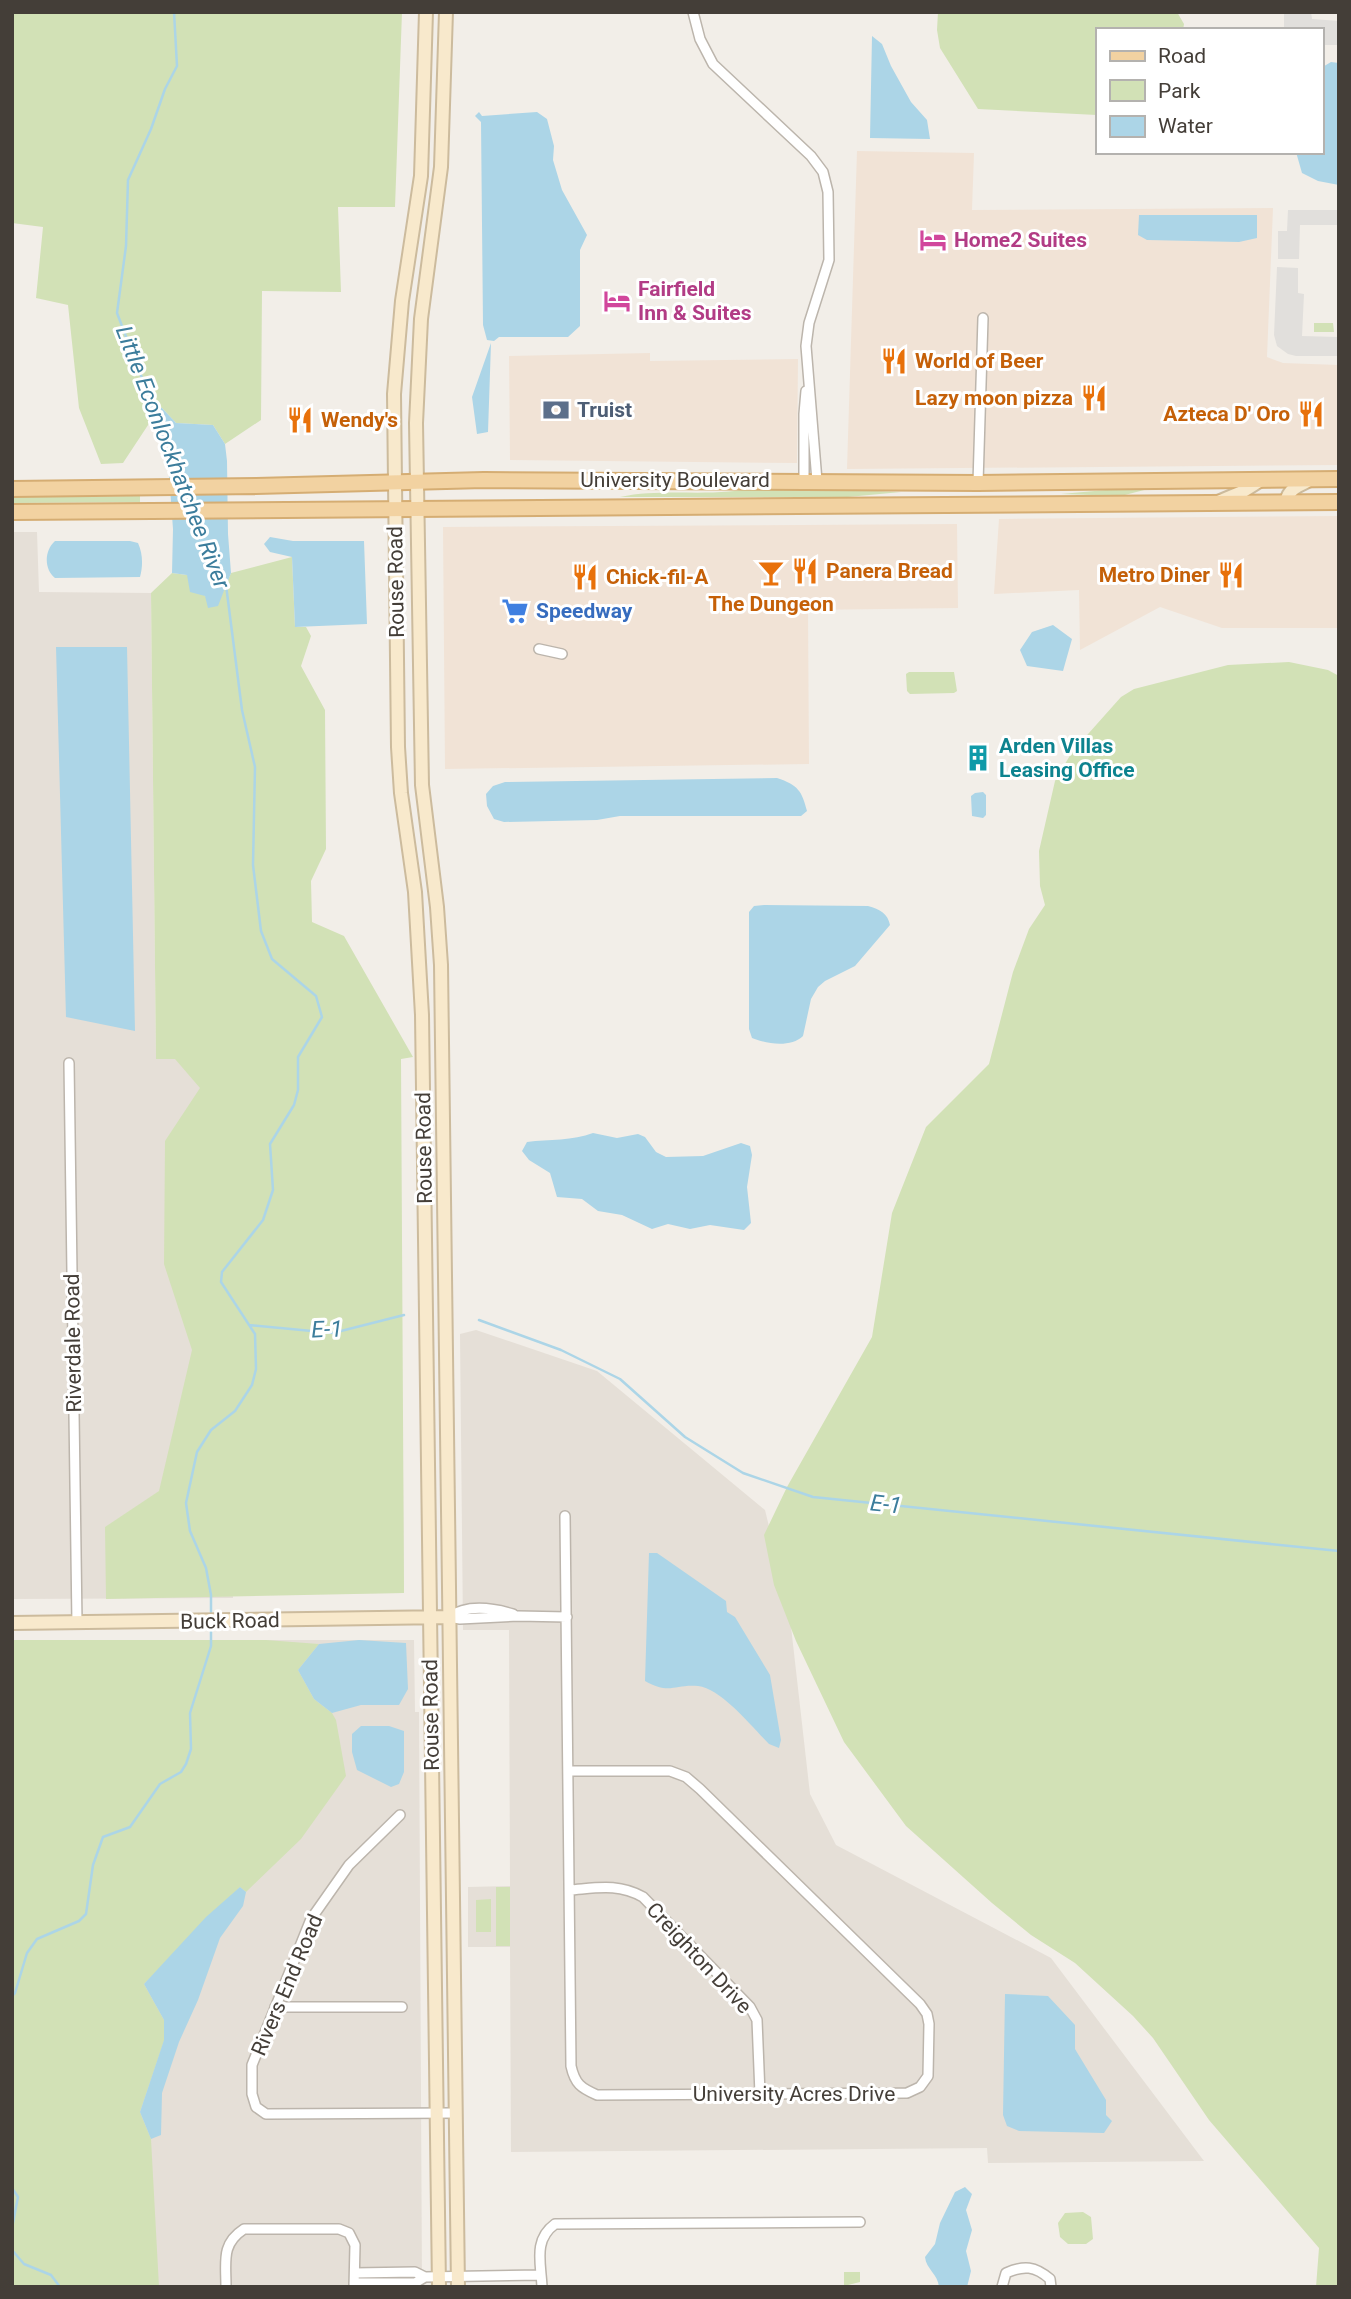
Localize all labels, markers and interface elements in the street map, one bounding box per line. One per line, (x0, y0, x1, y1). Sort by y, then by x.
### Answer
legend (1096, 28, 1323, 154)
text: Road (1158, 44, 1206, 68)
text: Park (1158, 79, 1201, 103)
text: Water (1158, 114, 1213, 138)
hotel icon: Home2 Suites (918, 225, 948, 255)
place label: Home2 Suites (954, 228, 1087, 252)
place label: Fairfield Inn & Suites (638, 277, 752, 325)
hotel icon: Fairfield Inn & Suites (602, 286, 632, 316)
water label: Little Econlockhatchee River (110, 322, 236, 594)
restaurant icon: World of Beer (879, 346, 909, 376)
place label: World of Beer (915, 349, 1044, 373)
restaurant icon: Lazy moon pizza (1079, 383, 1109, 413)
place label: Lazy moon pizza (915, 386, 1073, 410)
bank icon: Truist (541, 395, 571, 425)
place label: Truist (577, 398, 632, 422)
restaurant icon: Azteca D' Oro (1296, 399, 1326, 429)
place label: Azteca D' Oro (1163, 402, 1290, 426)
restaurant icon: Wendy's (285, 405, 315, 435)
place label: Wendy's (321, 408, 398, 432)
street label: University Boulevard (580, 468, 770, 492)
street label: Rouse Road (383, 526, 409, 638)
restaurant icon: Panera Bread (790, 556, 820, 586)
bar icon: The Dungeon (756, 558, 786, 588)
place label: Panera Bread (826, 559, 953, 583)
restaurant icon: Metro Diner (1216, 560, 1246, 590)
restaurant icon: Chick-fil-A (570, 562, 600, 592)
place label: Metro Diner (1099, 563, 1210, 587)
place label: Chick-fil-A (606, 565, 709, 589)
place label: The Dungeon (708, 592, 834, 616)
supermarket icon: Speedway (500, 596, 530, 626)
place label: Speedway (536, 599, 633, 623)
place label: Arden Villas Leasing Office (999, 734, 1135, 782)
building icon: Arden Villas Leasing Office (963, 743, 993, 773)
street label: Rouse Road (411, 1092, 437, 1204)
street label: Riverdale Road (60, 1273, 86, 1413)
water label: E-1 (311, 1315, 343, 1344)
water label: E-1 (869, 1489, 903, 1520)
street label: Buck Road (180, 1608, 280, 1634)
street label: Rouse Road (418, 1659, 444, 1771)
street label: Creighton Drive (642, 1898, 756, 2018)
street label: Rivers End Road (246, 1911, 328, 2059)
street label: University Acres Drive (693, 2082, 895, 2106)

